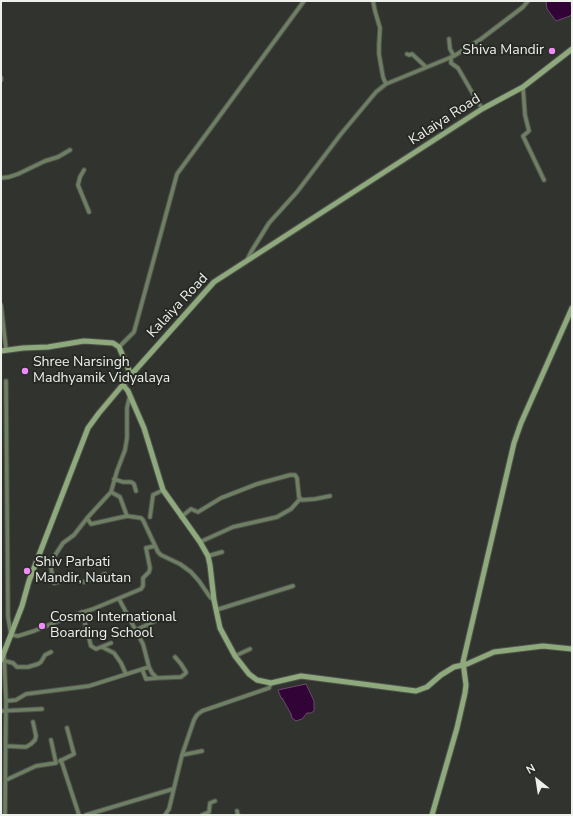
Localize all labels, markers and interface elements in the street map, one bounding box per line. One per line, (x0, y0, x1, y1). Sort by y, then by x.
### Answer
place label: Shiva Mandir (462, 43, 544, 59)
marker: Shiva Mandir (547, 46, 557, 56)
street label: Kalaiya Road (406, 91, 484, 149)
street label: Kalaiya Road (144, 270, 212, 342)
place label: Shree Narsingh Madhyamik Vidyalaya (33, 355, 170, 388)
marker: Shree Narsingh Madhyamik Vidyalaya (20, 366, 30, 376)
place label: Shiv Parbati Mandir, Nautan (35, 555, 131, 588)
marker: Shiv Parbati Mandir, Nautan (22, 566, 32, 576)
place label: Cosmo International Boarding School (50, 610, 176, 642)
marker: Cosmo International Boarding School (37, 621, 47, 631)
north arrow (517, 760, 557, 800)
text: N (523, 761, 538, 778)

